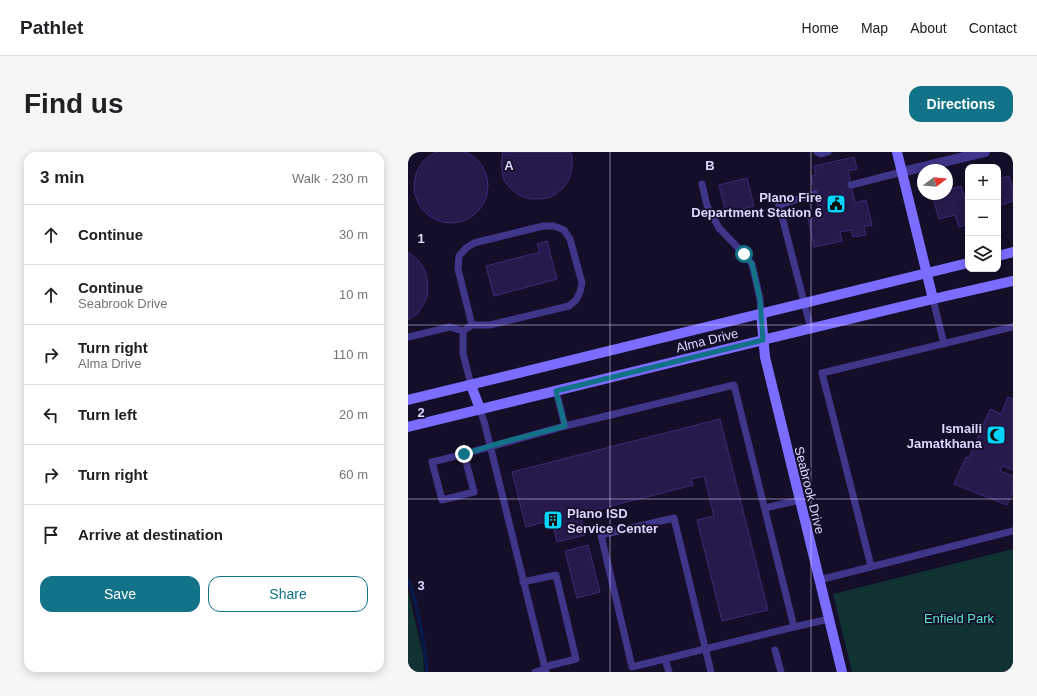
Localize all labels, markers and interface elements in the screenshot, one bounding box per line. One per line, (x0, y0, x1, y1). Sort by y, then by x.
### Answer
text: Pathlet (20, 17, 83, 38)
text: Home (802, 20, 839, 36)
text: Map (861, 20, 888, 36)
text: About (910, 20, 947, 36)
text: Contact (969, 20, 1017, 36)
button: Directions (909, 86, 1013, 122)
text: Find us (24, 88, 124, 119)
text: A (504, 158, 514, 173)
text: B (705, 158, 715, 173)
north arrow (917, 164, 953, 200)
map controls (965, 164, 1001, 272)
button: + (965, 164, 1001, 200)
text: 3 min (40, 168, 84, 187)
text: Walk · 230 m (292, 171, 368, 186)
place label: Plano Fire Department Station 6 (691, 190, 822, 220)
public building icon: Plano Fire Department Station 6 (825, 193, 847, 215)
button: − (965, 200, 1001, 236)
icon: ahead (40, 224, 62, 246)
text: Continue (78, 226, 143, 243)
text: 30 m (339, 227, 368, 242)
text: 1 (417, 231, 425, 246)
button: layers (965, 236, 1001, 272)
route start (735, 245, 753, 263)
text: Continue (78, 279, 143, 296)
icon: ahead (40, 284, 62, 306)
text: 10 m (339, 287, 368, 302)
text: Seabrook Drive (78, 296, 168, 311)
street label: Alma Drive (674, 326, 740, 355)
text: Turn right (78, 339, 148, 356)
icon: right (40, 344, 62, 366)
text: 110 m (333, 347, 368, 362)
text: Alma Drive (78, 356, 142, 371)
icon: left (40, 404, 62, 426)
text: 2 (417, 405, 425, 420)
text: Turn left (78, 406, 137, 423)
text: 20 m (339, 407, 368, 422)
place label: Ismaili Jamatkhana (907, 421, 983, 451)
mosque icon: Ismaili Jamatkhana (985, 424, 1007, 446)
route end (455, 445, 473, 463)
street label: Seabrook Drive (791, 445, 828, 535)
icon: right (40, 464, 62, 486)
text: Turn right (78, 466, 148, 483)
text: 60 m (339, 467, 368, 482)
place label: Plano ISD Service Center (567, 506, 658, 536)
building icon: Plano ISD Service Center (542, 509, 564, 531)
icon: arrive (40, 524, 62, 546)
text: Arrive at destination (78, 526, 223, 543)
button: Save (40, 576, 200, 612)
button: Share (208, 576, 368, 612)
text: 3 (417, 578, 425, 593)
park label: Enfield Park (924, 611, 995, 626)

